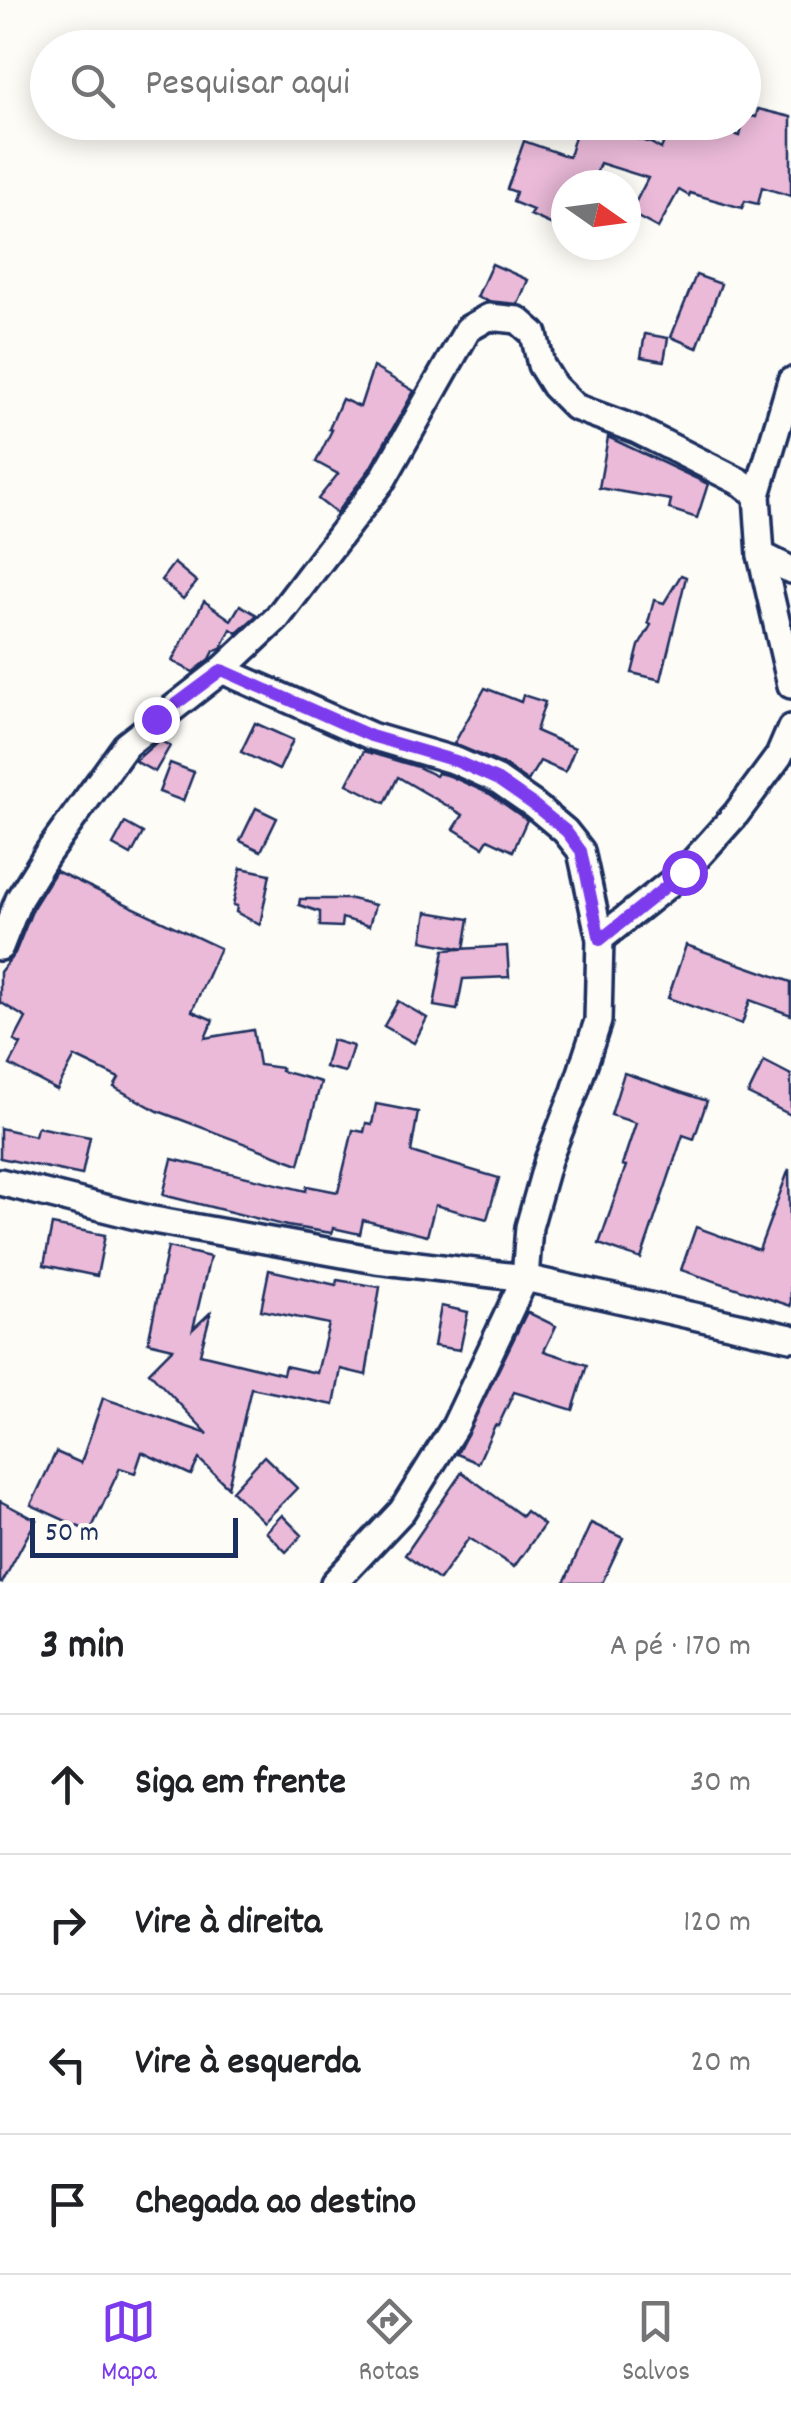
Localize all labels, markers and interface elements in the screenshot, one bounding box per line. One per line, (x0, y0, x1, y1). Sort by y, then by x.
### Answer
search box (30, 30, 761, 140)
icon: search (65, 58, 120, 113)
text: Pesquisar aqui (145, 58, 350, 113)
north arrow (551, 170, 641, 260)
route end (134, 697, 180, 743)
route start (662, 850, 708, 896)
scale bar (30, 1513, 238, 1558)
text: 50 m (45, 1515, 99, 1555)
text: 3 min (40, 1618, 124, 1678)
text: A pé · 170 m (610, 1625, 751, 1671)
icon: ahead (40, 1757, 95, 1812)
text: Siga em frente (135, 1757, 346, 1812)
text: 30 m (690, 1761, 751, 1807)
icon: right (40, 1897, 95, 1952)
text: Vire à direita (135, 1897, 322, 1952)
text: 120 m (683, 1901, 751, 1947)
icon: left (40, 2037, 95, 2092)
text: Vire à esquerda (135, 2037, 360, 2092)
text: 20 m (690, 2041, 751, 2087)
icon: arrive (40, 2177, 95, 2232)
text: Chegada ao destino (135, 2177, 416, 2232)
tab: Mapa (101, 2294, 157, 2394)
tab: Rotas (359, 2294, 420, 2394)
tab: Salvos (622, 2294, 690, 2394)

